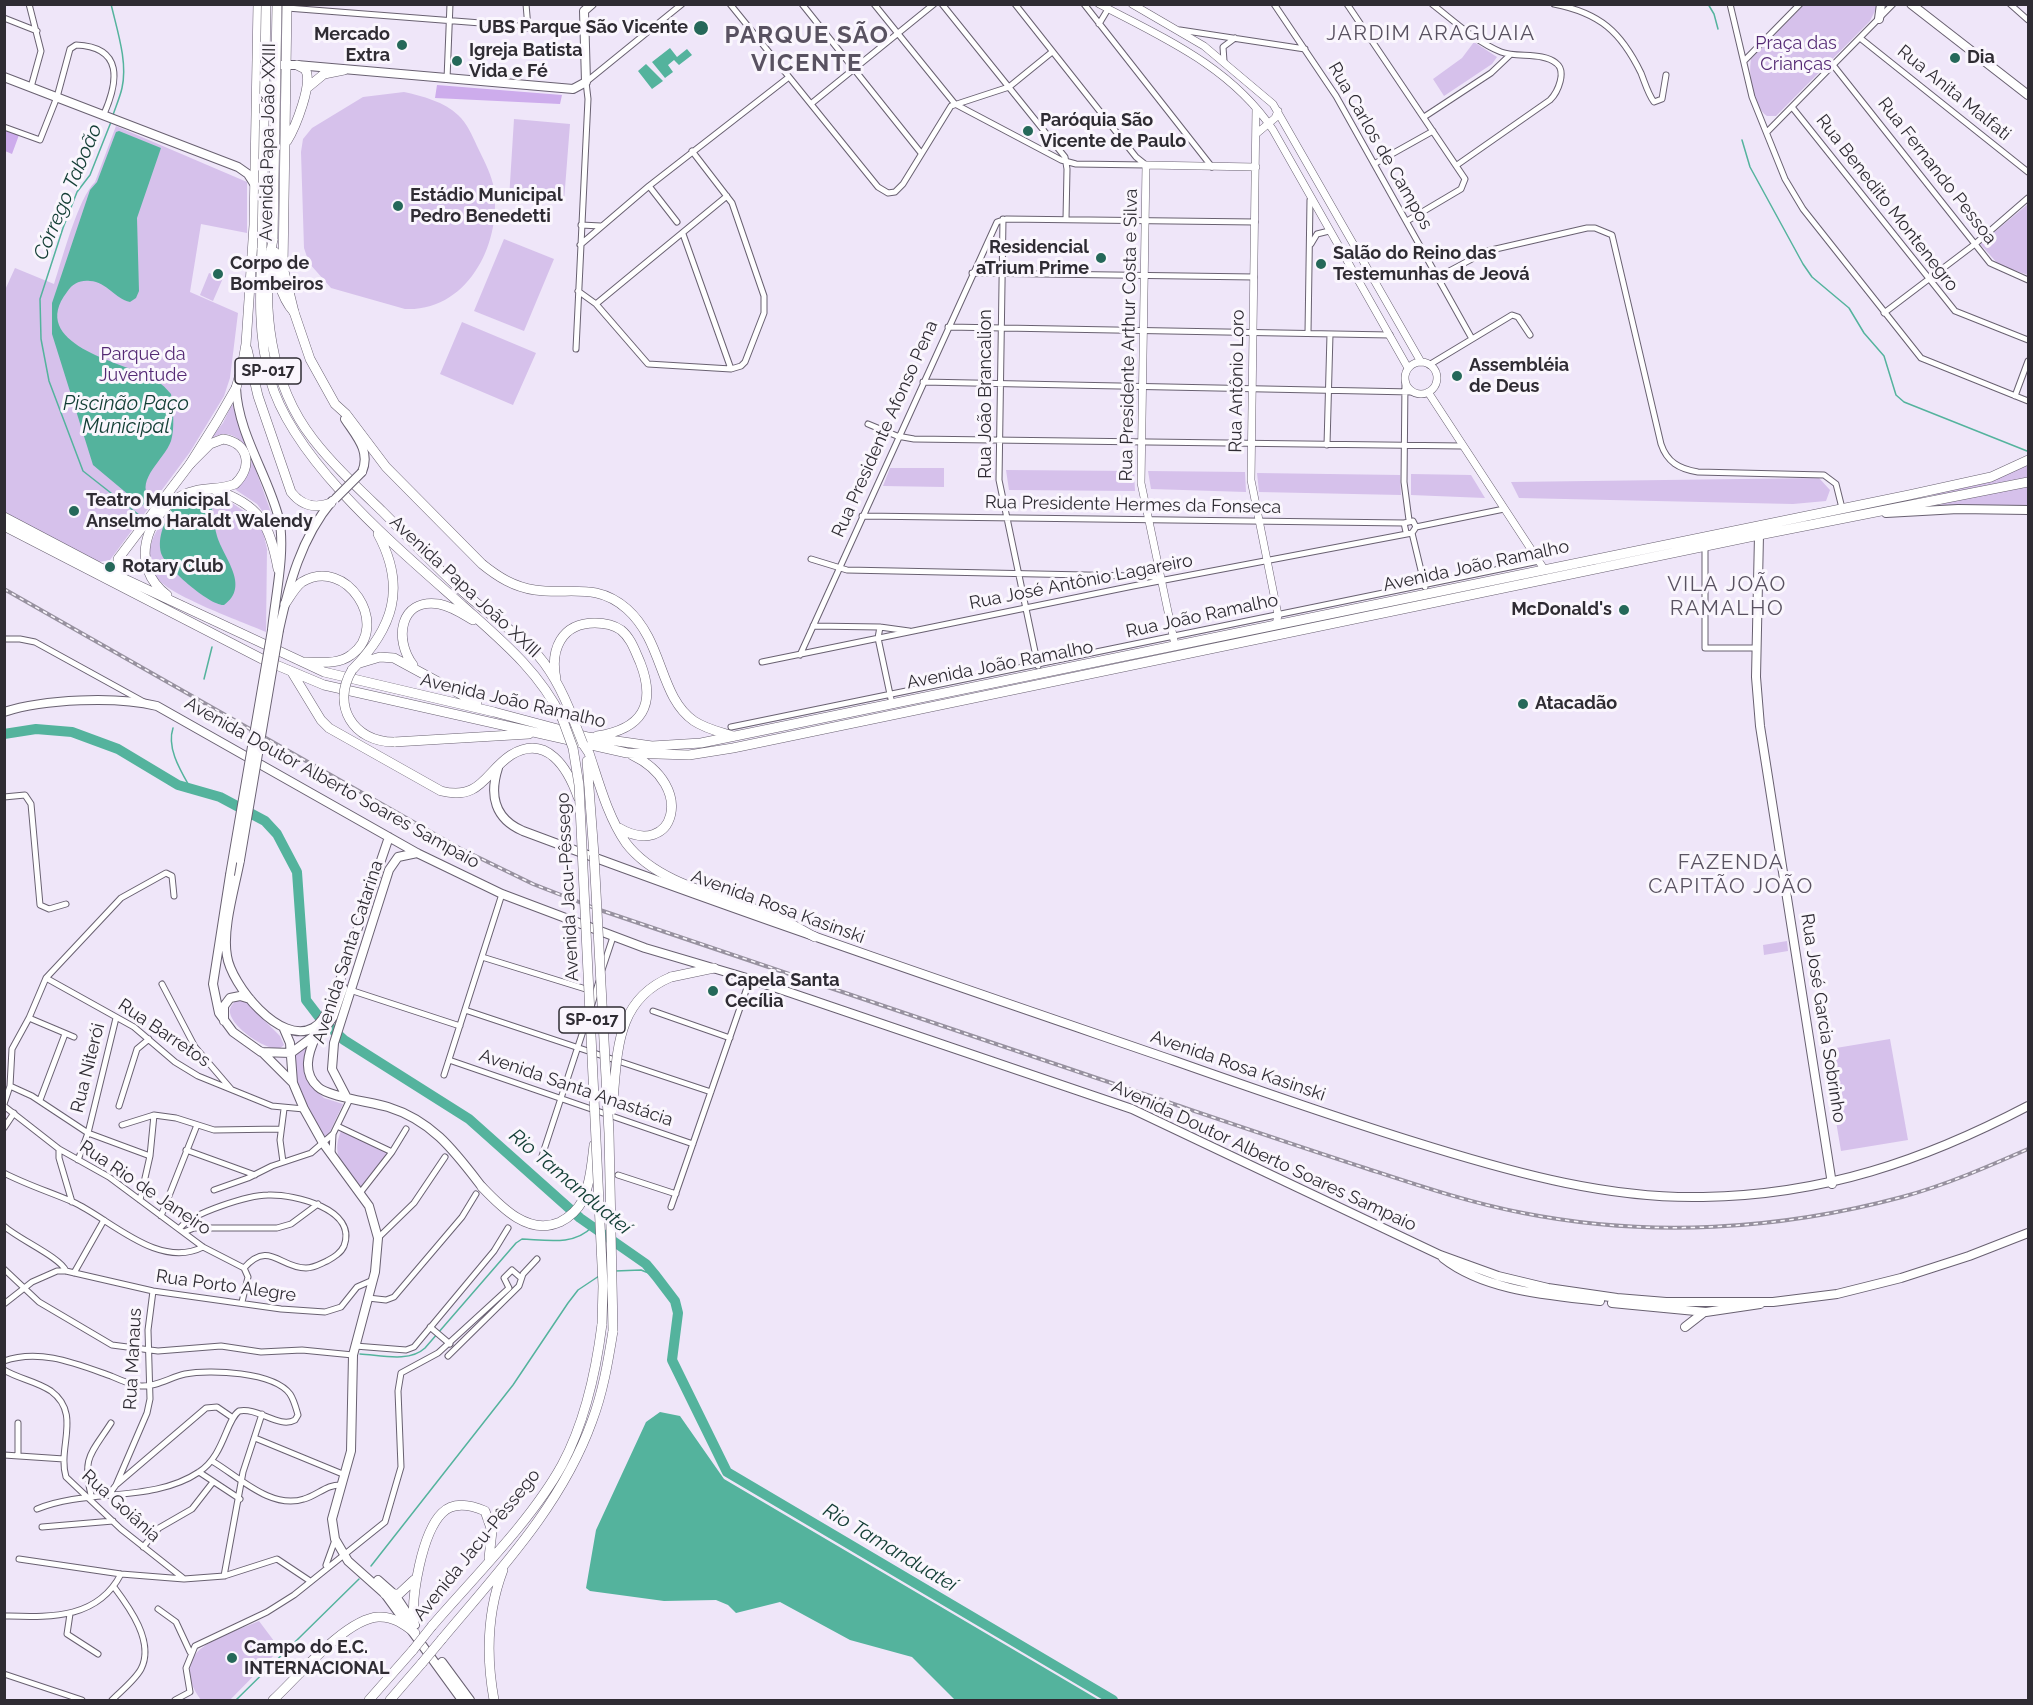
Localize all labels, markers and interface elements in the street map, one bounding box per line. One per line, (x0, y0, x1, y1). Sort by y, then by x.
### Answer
place label: UBS Parque São Vicente (478, 17, 688, 39)
marker: UBS Parque São Vicente (692, 19, 710, 37)
district label: JARDIM ARAGUAIA (1326, 21, 1536, 47)
district label: PARQUE SÃO VICENTE (725, 22, 889, 78)
place label: Mercado Extra (314, 24, 390, 66)
park label: Praça das Crianças (1755, 33, 1837, 76)
marker: Mercado Extra (395, 38, 409, 52)
place label: Igreja Batista Vida e Fé (469, 40, 582, 82)
street label: Rua Anita Malfati (1893, 41, 2015, 145)
street label: Avenida Papa João XXIII (255, 43, 281, 241)
place label: Dia (1967, 47, 1995, 69)
marker: Dia (1948, 51, 1962, 65)
marker: Igreja Batista Vida e Fé (450, 54, 464, 68)
street label: Rua Carlos de Campos (1323, 58, 1437, 234)
street label: Rua Fernando Pessoa (1873, 93, 2001, 249)
place label: Paróquia São Vicente de Paulo (1040, 110, 1186, 152)
street label: Rua Benedito Montenegro (1811, 110, 1963, 296)
water label: Córrego Taboão (29, 120, 107, 264)
marker: Paróquia São Vicente de Paulo (1021, 124, 1035, 138)
place label: Estádio Municipal Pedro Benedetti (410, 185, 563, 228)
street label: Rua Presidente Arthur Costa e Silva (1116, 188, 1142, 482)
marker: Estádio Municipal Pedro Benedetti (391, 199, 405, 213)
place label: Residencial aTrium Prime (976, 237, 1089, 280)
place label: Salão do Reino das Testemunhas de Jeová (1333, 243, 1529, 286)
marker: Residencial aTrium Prime (1094, 251, 1108, 265)
place label: Corpo de Bombeiros (230, 253, 323, 296)
marker: Salão do Reino das Testemunhas de Jeová (1314, 257, 1328, 271)
marker: Corpo de Bombeiros (211, 267, 225, 281)
street label: Rua João Brancalion (975, 309, 997, 479)
street label: Rua Antônio Loro (1225, 309, 1249, 453)
street label: Rua Presidente Afonso Pena (827, 317, 943, 541)
park label: Parque da Juventude (99, 344, 187, 386)
place label: Assembléia de Deus (1469, 355, 1569, 398)
road number: SP-017 (235, 358, 301, 384)
marker: Assembléia de Deus (1450, 369, 1464, 383)
water label: Piscinão Paço Municipal (63, 392, 189, 439)
place label: Teatro Municipal Anselmo Haraldt Walendy (86, 490, 313, 532)
street label: Rua Presidente Hermes da Fonseca (985, 492, 1281, 518)
marker: Teatro Municipal Anselmo Haraldt Walendy (67, 504, 81, 518)
street label: Avenida Papa João XXIII (385, 511, 545, 663)
street label: Avenida João Ramalho (1381, 536, 1571, 596)
street label: Rua José Antônio Lagareiro (967, 550, 1195, 614)
place label: Rotary Club (122, 556, 223, 578)
marker: Rotary Club (103, 560, 117, 574)
district label: VILA JOÃO RAMALHO (1667, 572, 1787, 622)
street label: Rua João Ramalho (1124, 589, 1280, 643)
place label: McDonald's (1511, 599, 1612, 621)
marker: McDonald's (1617, 603, 1631, 617)
street label: Avenida João Ramalho (905, 636, 1095, 694)
street label: Avenida João Ramalho (418, 669, 608, 733)
street label: Avenida Doutor Alberto Soares Sampaio (181, 693, 483, 873)
place label: Atacadão (1535, 693, 1617, 715)
marker: Atacadão (1516, 697, 1530, 711)
street label: Avenida Jacu-Pêssego (552, 792, 584, 982)
district label: FAZENDA CAPITÃO JOÃO (1648, 850, 1814, 900)
street label: Avenida Santa Catarina (308, 858, 388, 1046)
street label: Avenida Rosa Kasinski (688, 865, 868, 949)
street label: Rua José Garcia Sobrinho (1796, 912, 1850, 1124)
place label: Capela Santa Cecília (725, 970, 840, 1012)
marker: Capela Santa Cecília (706, 984, 720, 998)
street label: Rua Barretos (114, 994, 214, 1072)
road number: SP-017 (559, 1007, 625, 1033)
street label: Rua Niterói (66, 1021, 110, 1115)
street label: Avenida Rosa Kasinski (1148, 1026, 1328, 1106)
street label: Avenida Santa Anastácia (476, 1045, 676, 1131)
street label: Avenida Doutor Alberto Soares Sampaio (1108, 1076, 1420, 1236)
water label: Rio Tamanduateí (504, 1124, 636, 1240)
street label: Rua Rio de Janeiro (75, 1136, 215, 1240)
street label: Rua Porto Alegre (155, 1265, 297, 1307)
street label: Rua Manaus (120, 1308, 146, 1410)
street label: Rua Goiânia (77, 1465, 165, 1547)
street label: Avenida Jacu-Pêssego (409, 1465, 545, 1625)
water label: Rio Tamanduateí (819, 1499, 961, 1597)
place label: Campo do E.C. INTERNACIONAL (244, 1637, 390, 1680)
marker: Campo do E.C. INTERNACIONAL (225, 1651, 239, 1665)

